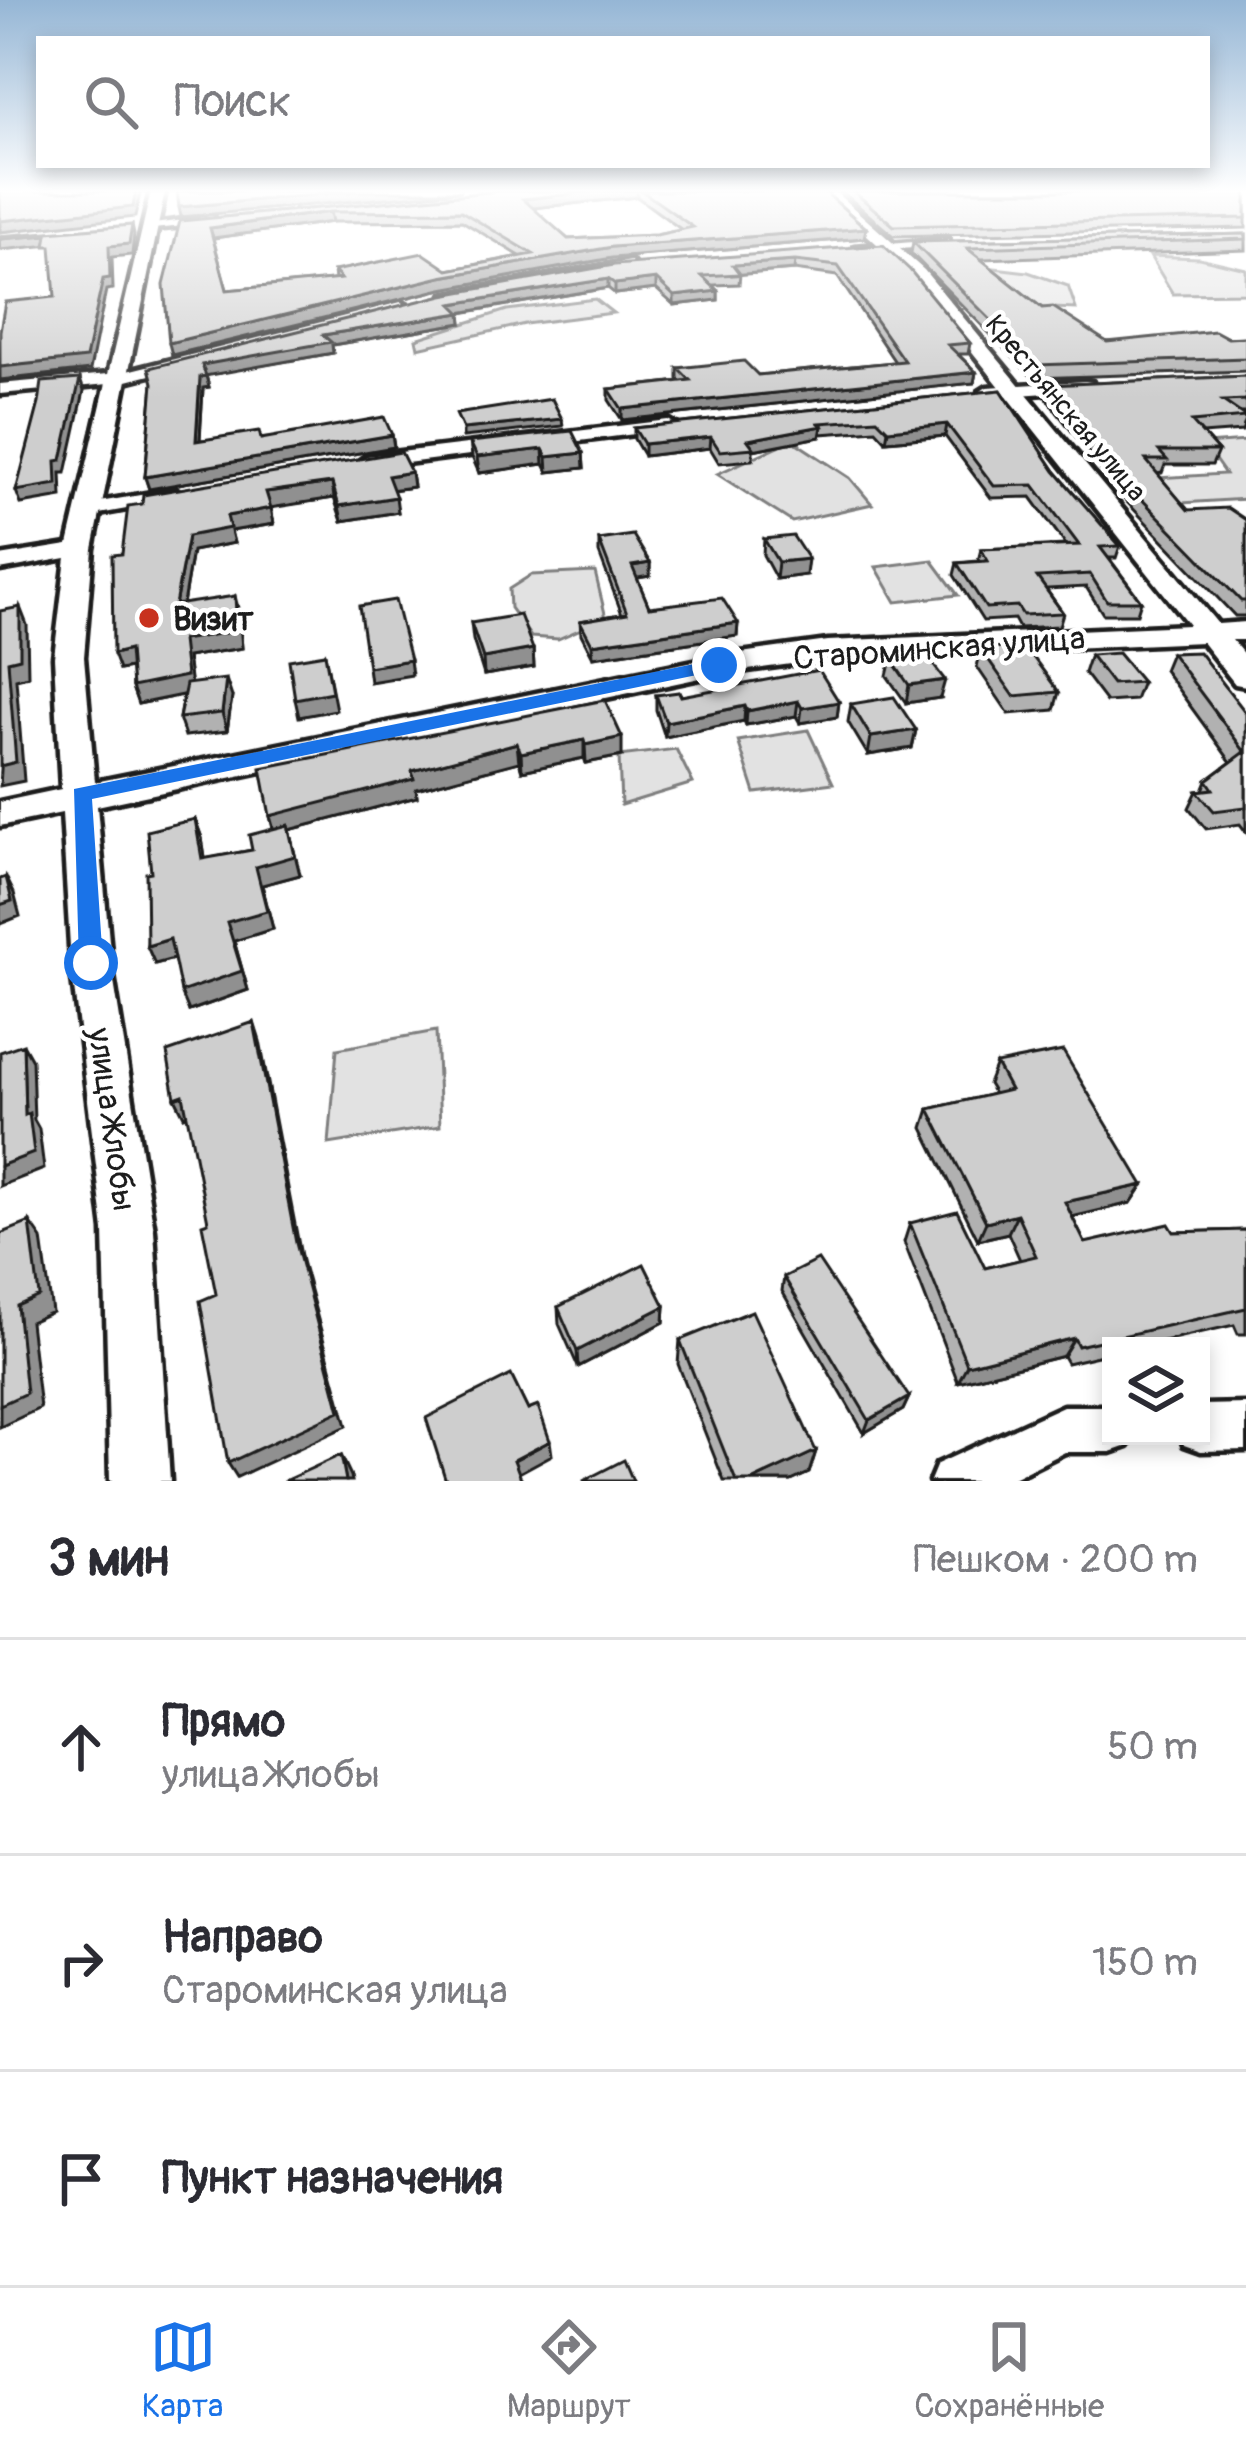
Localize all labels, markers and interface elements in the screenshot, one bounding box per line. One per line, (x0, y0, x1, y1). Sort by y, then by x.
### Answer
search box (36, 36, 1210, 168)
icon: search (78, 69, 144, 135)
text: Поиск (174, 74, 291, 130)
street label: Крестьянская улица (978, 309, 1153, 508)
place label: Визит (173, 599, 254, 640)
marker: Визит (136, 605, 162, 631)
street label: Староминская улица (792, 618, 1086, 679)
route end (692, 638, 746, 692)
route start (64, 936, 118, 990)
street label: улица Жлобы (78, 1024, 145, 1213)
map controls (1102, 1337, 1210, 1445)
button: layers (1102, 1337, 1210, 1445)
text: 3 мин (48, 1527, 169, 1591)
text: Пешком · 200 m (913, 1535, 1198, 1584)
text: Прямо (162, 1694, 285, 1750)
icon: ahead (48, 1714, 114, 1780)
text: 50 m (1107, 1722, 1198, 1771)
text: улица Жлобы (162, 1750, 380, 1799)
text: Направо (162, 1910, 323, 1966)
icon: right (48, 1930, 114, 1996)
text: 150 m (1092, 1938, 1198, 1987)
text: Староминская улица (162, 1966, 508, 2015)
icon: arrive (48, 2146, 114, 2212)
text: Пункт назначения (162, 2151, 503, 2207)
tab: Карта (142, 2314, 223, 2427)
tab: Маршрут (507, 2314, 631, 2427)
tab: Сохранённые (914, 2314, 1104, 2427)

